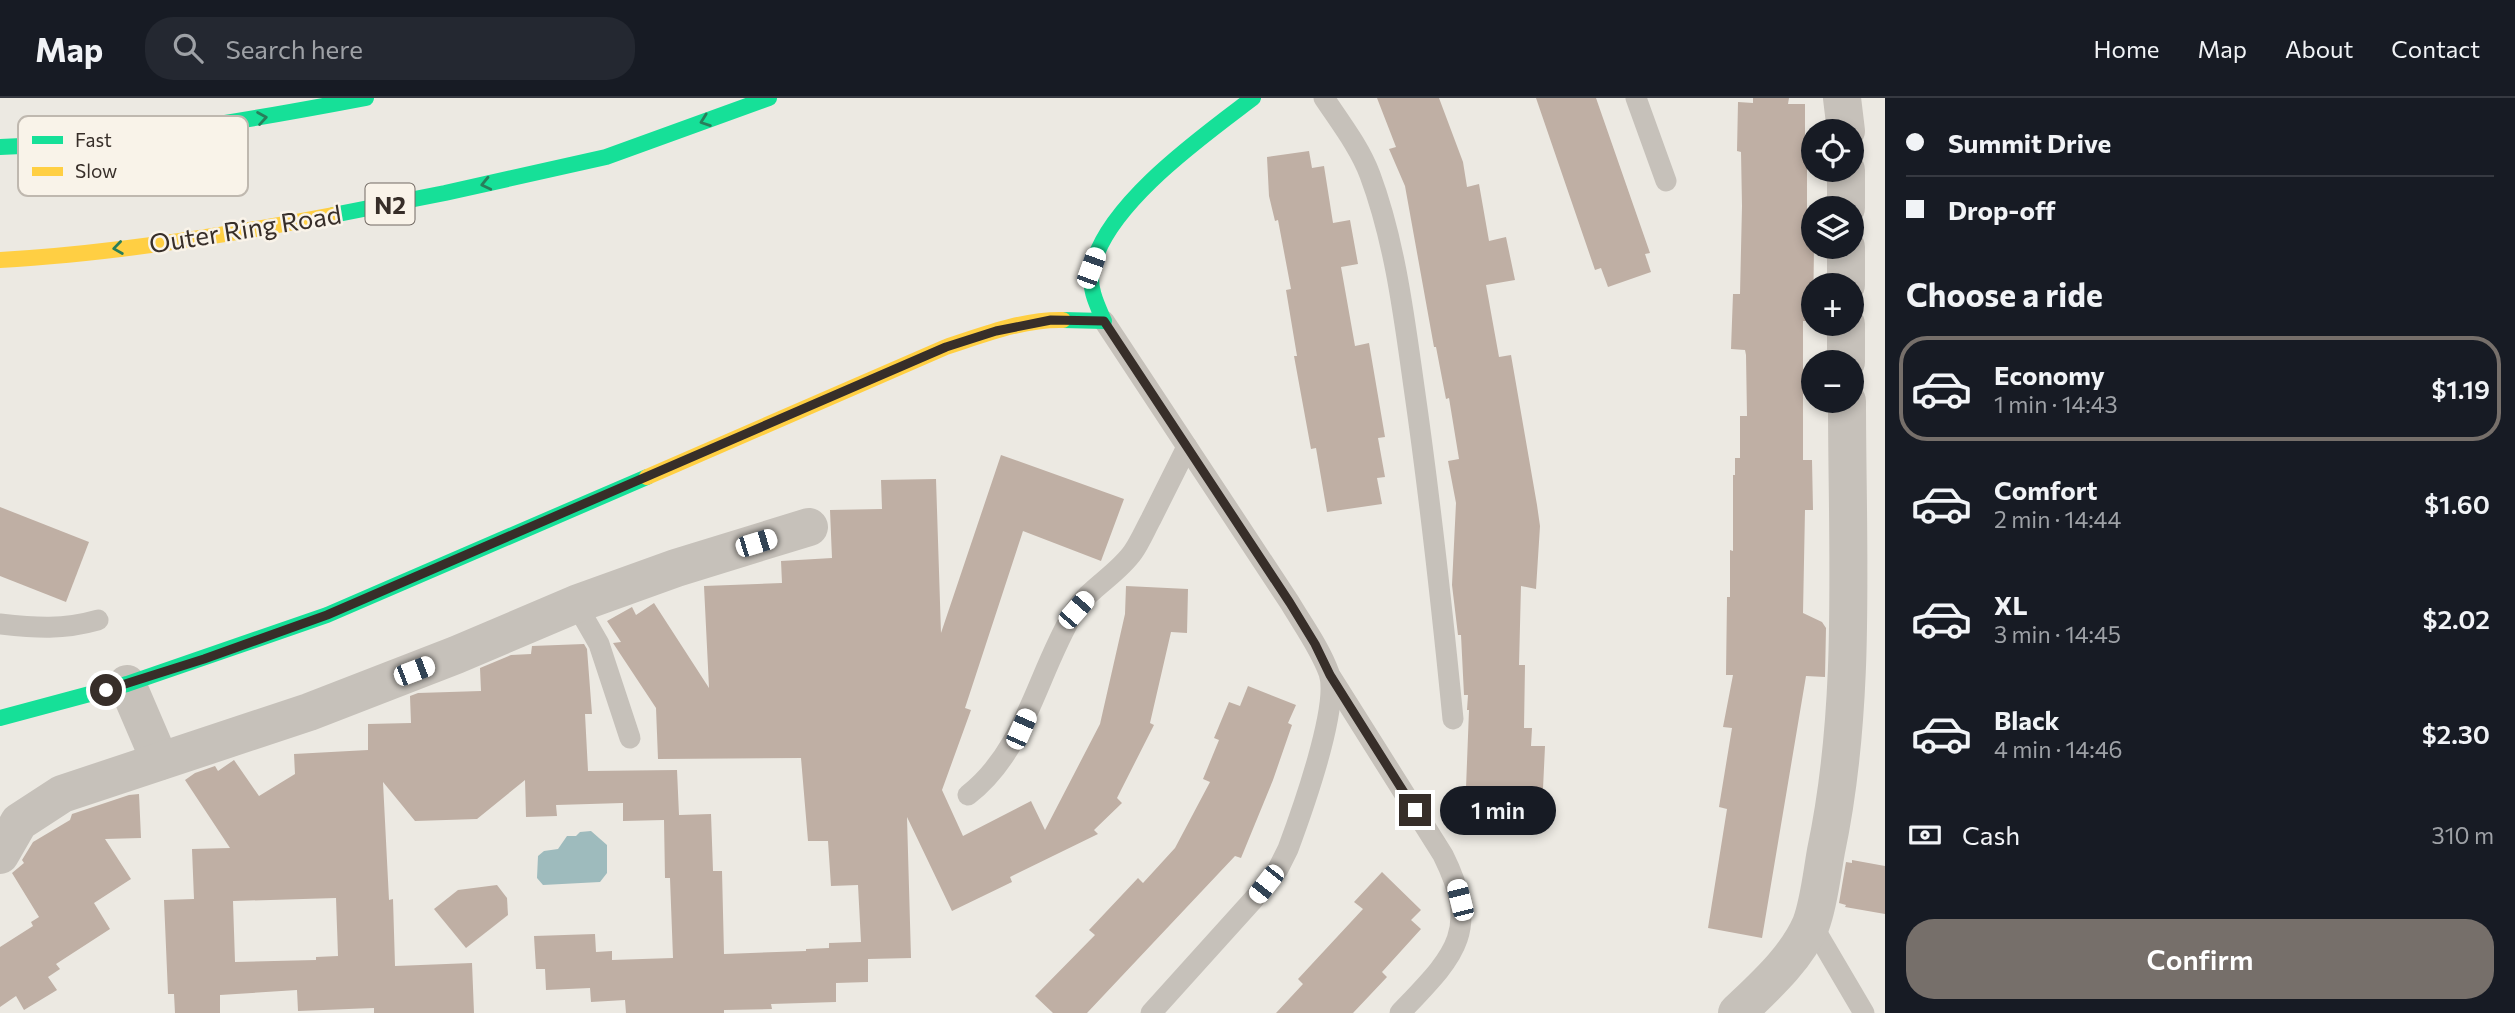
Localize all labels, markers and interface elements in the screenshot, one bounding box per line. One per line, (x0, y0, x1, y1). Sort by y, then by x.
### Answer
search box (145, 17, 635, 80)
text: Map (35, 28, 103, 69)
icon: search (169, 29, 207, 67)
text: Search here (225, 33, 363, 64)
text: Home (2094, 34, 2160, 63)
text: Map (2198, 34, 2247, 63)
text: About (2285, 34, 2353, 63)
text: Contact (2391, 34, 2480, 63)
one-way arrow (256, 110, 268, 125)
one-way arrow (699, 113, 711, 127)
legend (18, 116, 248, 196)
map controls (1801, 119, 1864, 413)
button: locate (1801, 119, 1864, 182)
text: Summit Drive (1948, 127, 2111, 158)
text: Fast (75, 128, 112, 151)
text: Slow (75, 159, 117, 182)
one-way arrow (480, 175, 492, 190)
road number: N2 (366, 184, 414, 224)
text: Drop-off (1948, 194, 2055, 225)
button: layers (1801, 196, 1864, 259)
street label: Outer Ring Road (147, 198, 343, 258)
one-way arrow (112, 241, 124, 256)
car (1074, 245, 1109, 291)
button: + (1801, 273, 1864, 336)
text: Choose a ride (1906, 274, 2103, 314)
button: − (1801, 350, 1864, 413)
icon: car (1910, 357, 1973, 420)
text: Economy (1994, 359, 2105, 390)
text: $1.19 (2431, 373, 2490, 404)
text: 1 min · 14:43 (1994, 390, 2118, 418)
icon: car (1910, 472, 1973, 535)
text: Comfort (1994, 474, 2097, 505)
text: $1.60 (2424, 488, 2490, 519)
text: 2 min · 14:44 (1994, 505, 2121, 533)
car (733, 527, 780, 559)
car (1055, 587, 1098, 633)
icon: car (1910, 587, 1973, 650)
text: XL (1994, 589, 2028, 620)
text: $2.02 (2423, 603, 2490, 634)
text: 3 min · 14:45 (1994, 620, 2121, 648)
car (391, 654, 438, 688)
route start (90, 674, 122, 706)
icon: car (1910, 702, 1973, 765)
text: Black (1994, 704, 2060, 735)
car (1003, 706, 1040, 752)
text: $2.30 (2422, 718, 2490, 749)
text: 4 min · 14:46 (1994, 735, 2122, 763)
callout: 1 min (1440, 786, 1555, 834)
route end (1399, 794, 1431, 826)
text: 1 min (1471, 796, 1525, 824)
icon: cash (1906, 816, 1944, 854)
text: Cash (1962, 819, 2020, 850)
text: 310 m (2432, 821, 2494, 849)
car (1245, 861, 1288, 907)
car (1445, 877, 1476, 923)
button: Confirm (1906, 919, 2494, 999)

